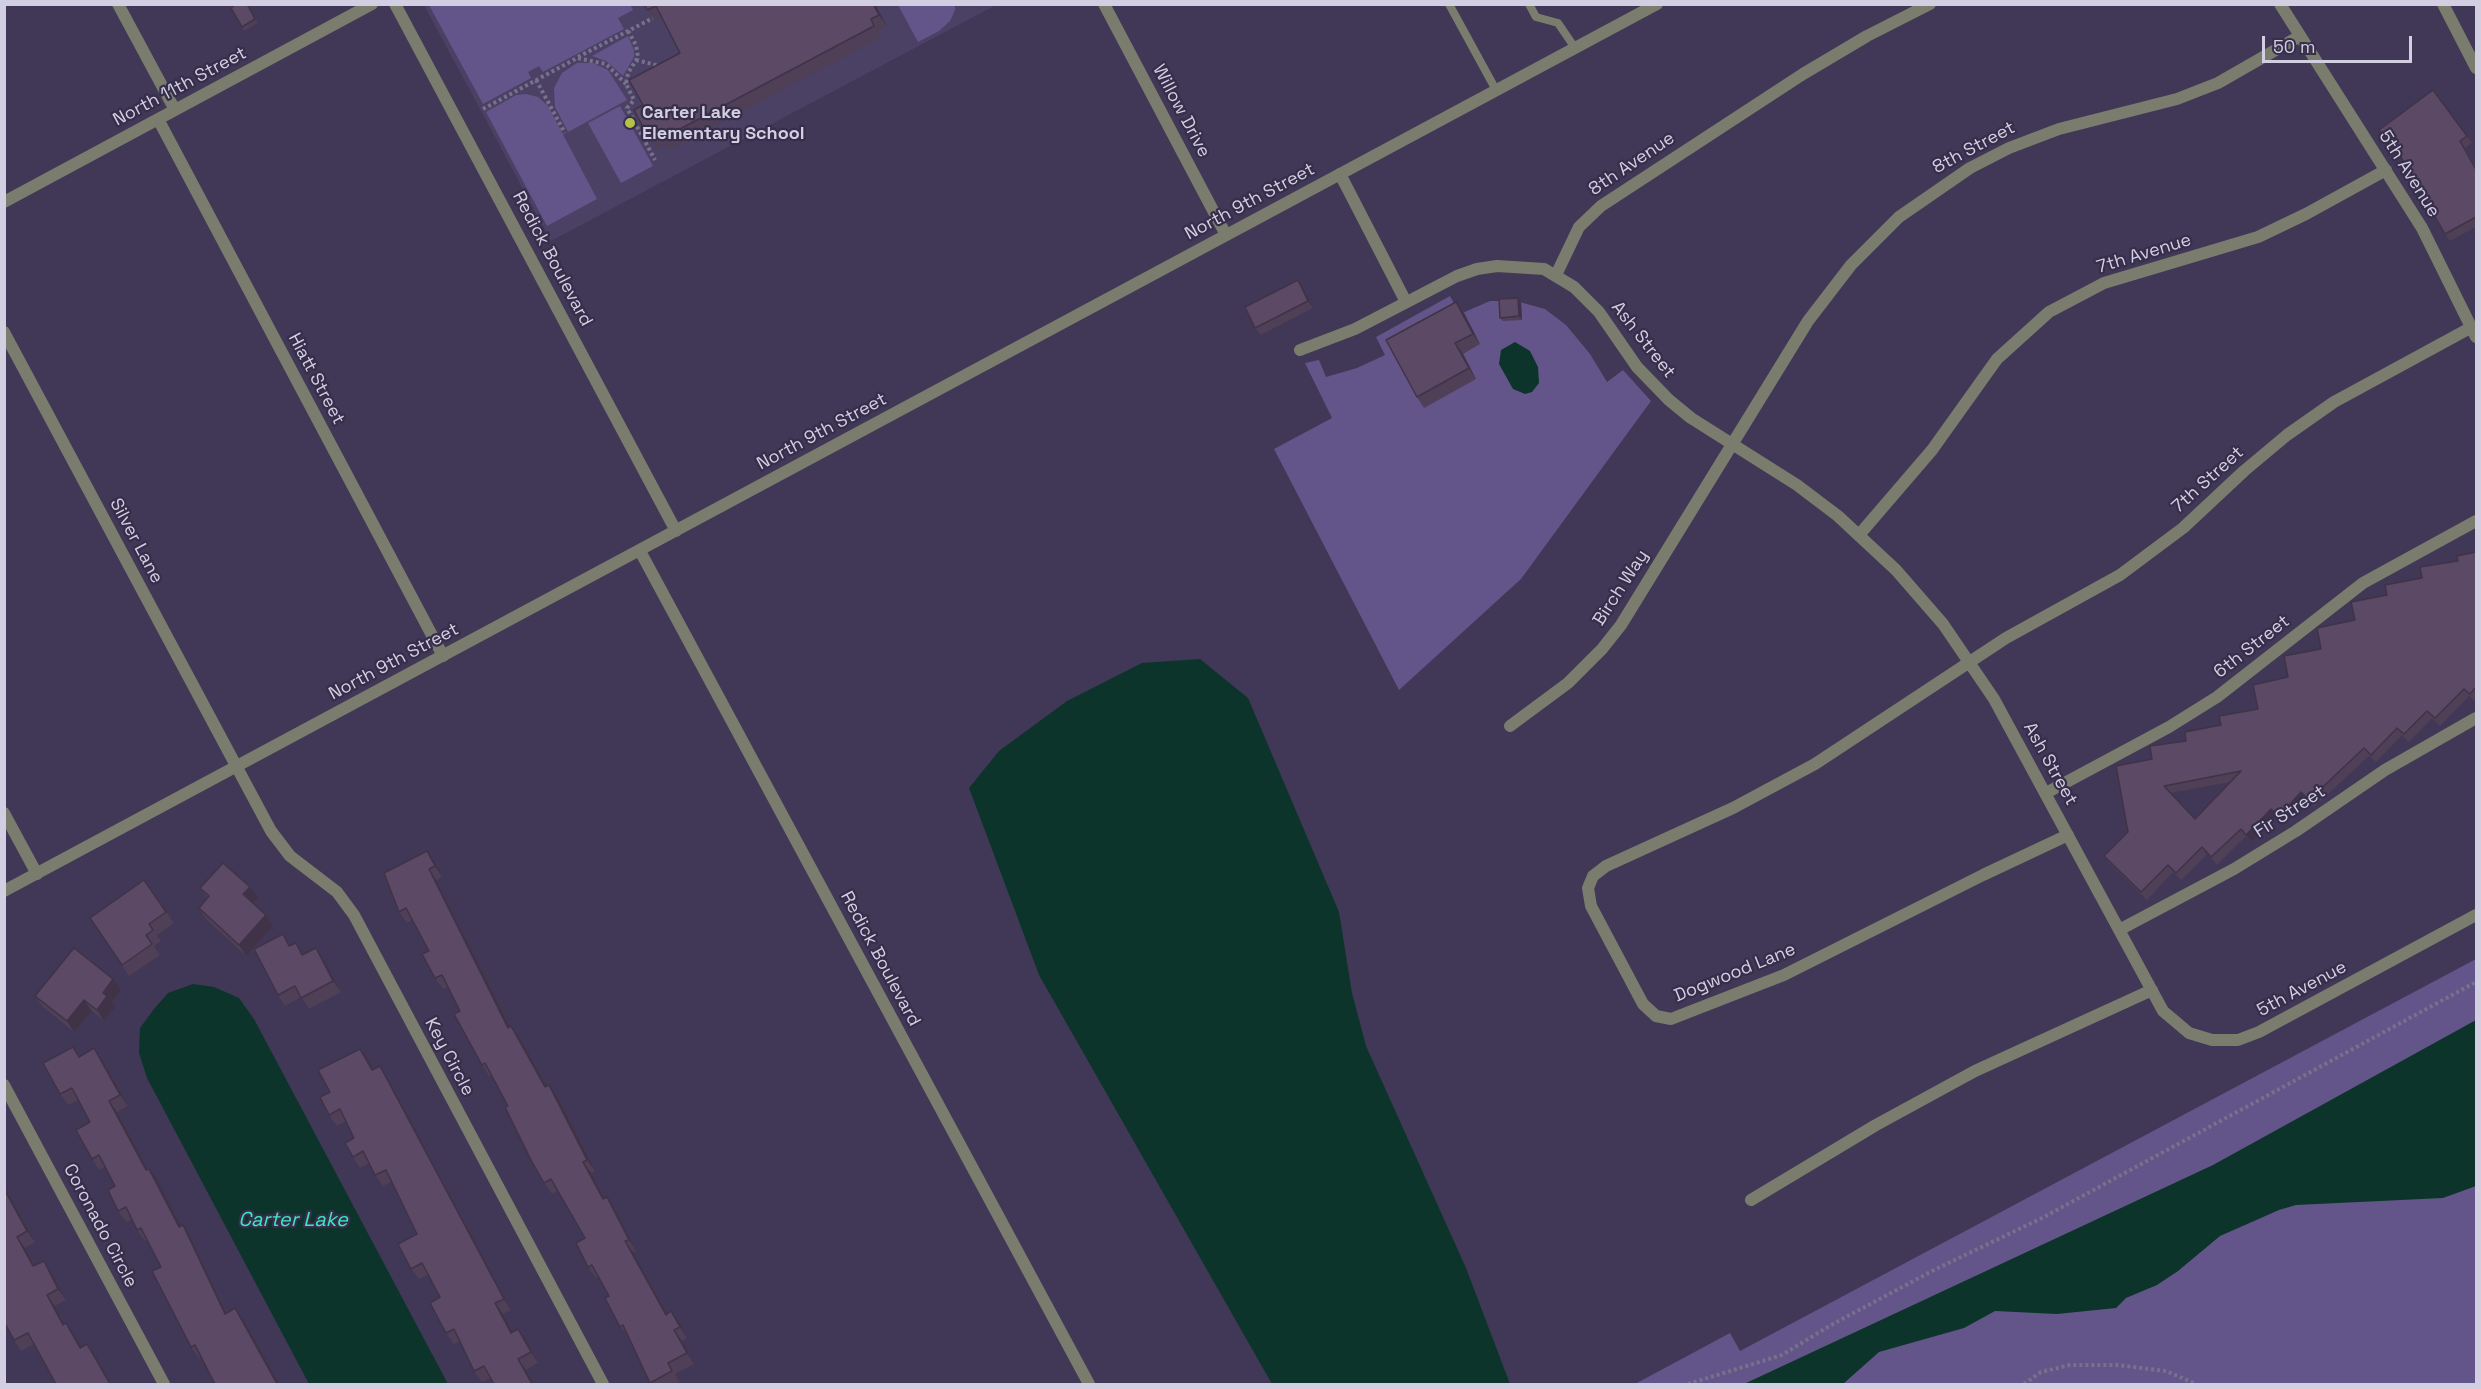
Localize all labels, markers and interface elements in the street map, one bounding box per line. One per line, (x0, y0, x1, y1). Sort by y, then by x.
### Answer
scale bar (2265, 24, 2415, 62)
text: 50 m (2273, 35, 2315, 58)
street label: North 11th Street (110, 43, 250, 131)
street label: Willow Drive (1147, 61, 1215, 161)
place label: Carter Lake Elementary School (642, 102, 805, 144)
marker: Carter Lake Elementary School (623, 116, 637, 130)
street label: 8th Street (1929, 117, 2019, 179)
street label: 8th Avenue (1585, 127, 1679, 201)
street label: 5th Avenue (2374, 127, 2444, 221)
street label: North 9th Street (1181, 159, 1319, 245)
street label: Redick Boulevard (507, 188, 597, 330)
street label: 7th Avenue (2094, 229, 2194, 279)
street label: Ash Street (1606, 297, 1680, 383)
street label: Hiatt Street (283, 330, 349, 428)
street label: North 9th Street (753, 389, 891, 475)
street label: 7th Street (2168, 442, 2248, 518)
street label: Silver Lane (105, 495, 167, 587)
street label: Birch Way (1589, 546, 1653, 630)
street label: 6th Street (2210, 611, 2294, 683)
street label: North 9th Street (325, 619, 463, 705)
street label: Ash Street (2018, 719, 2082, 809)
street label: Fir Street (2250, 781, 2330, 843)
street label: Redick Boulevard (835, 888, 925, 1030)
street label: Dogwood Lane (1671, 939, 1799, 1007)
street label: 5th Avenue (2254, 956, 2350, 1022)
street label: Key Circle (419, 1014, 479, 1100)
street label: Coronado Circle (58, 1160, 142, 1292)
water label: Carter Lake (238, 1209, 348, 1233)

